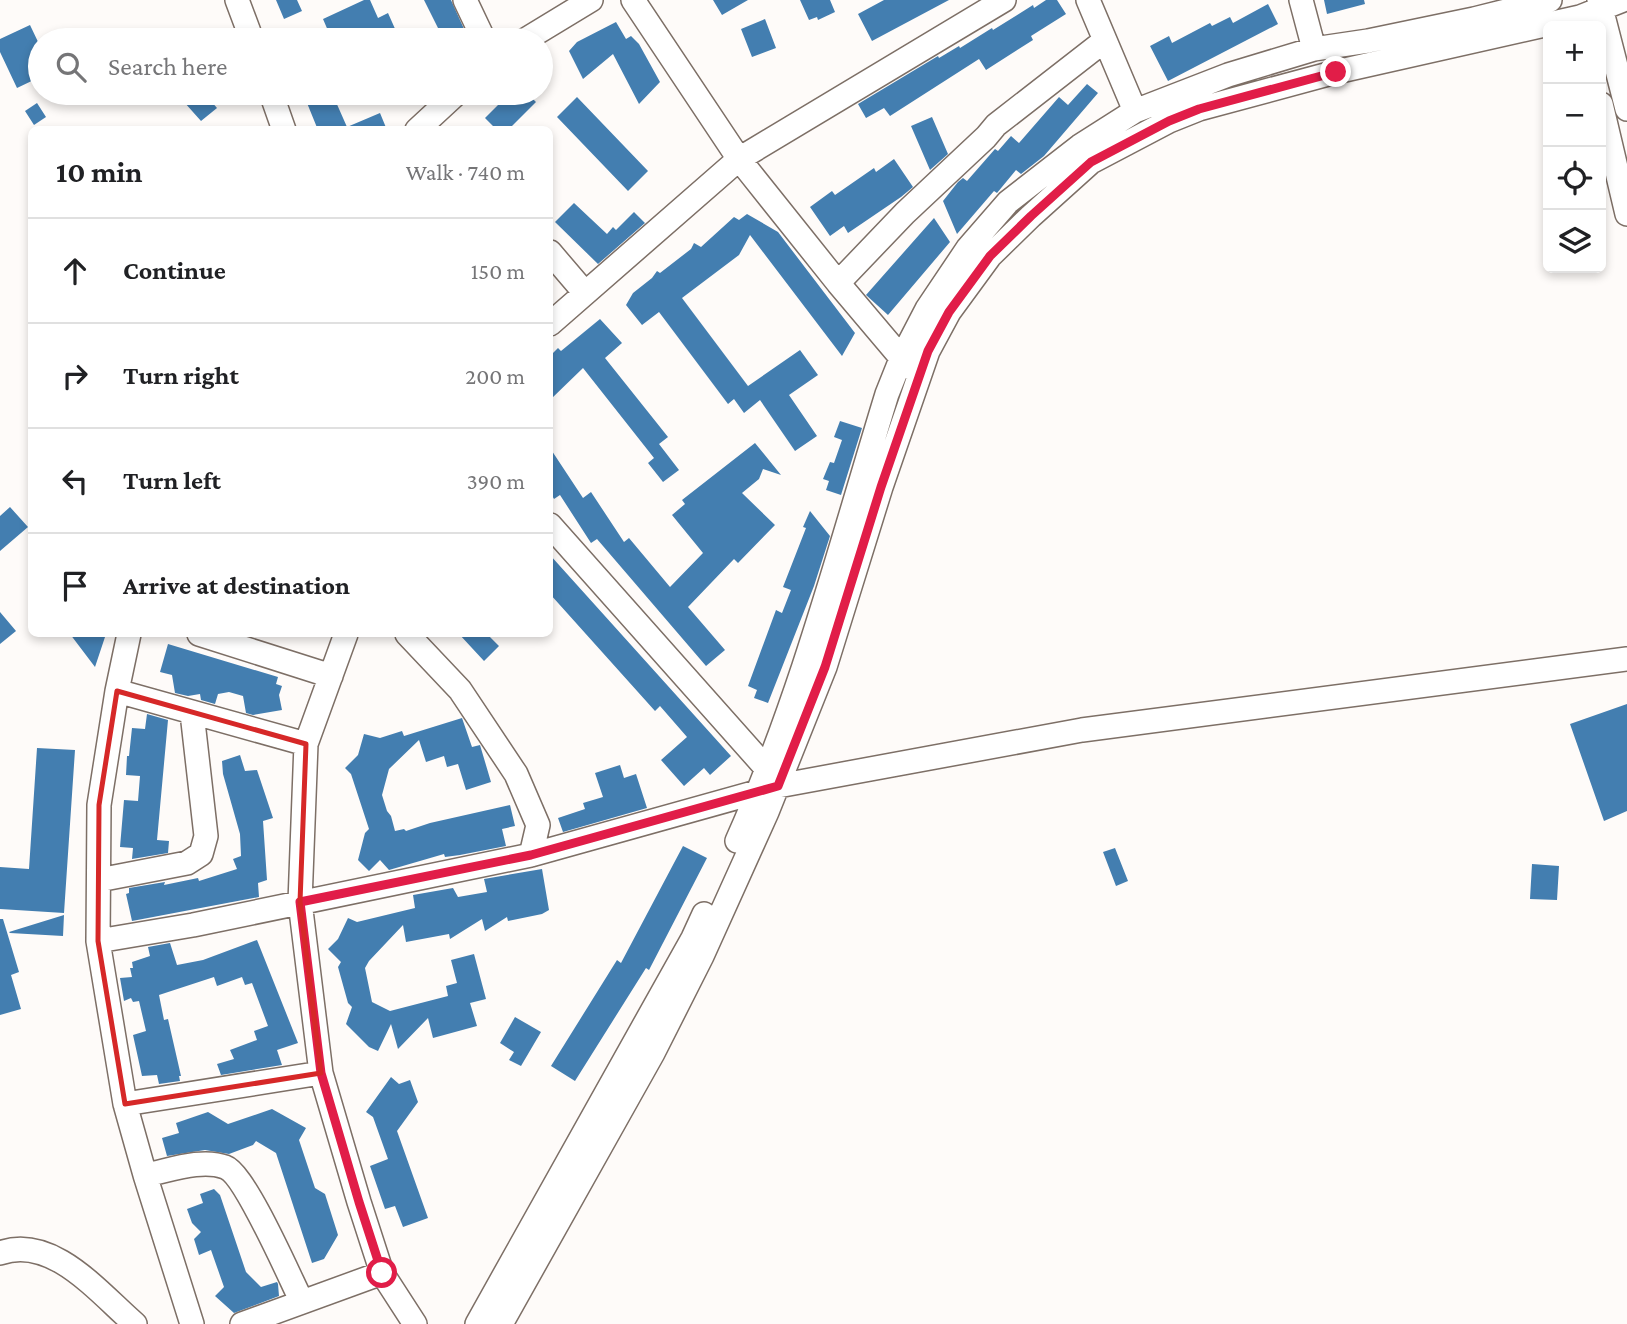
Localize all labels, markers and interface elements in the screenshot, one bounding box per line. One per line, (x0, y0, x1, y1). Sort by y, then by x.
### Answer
map controls (1543, 21, 1606, 273)
button: + (1543, 21, 1606, 84)
search box (28, 28, 553, 105)
icon: search (52, 48, 90, 86)
text: Search here (108, 52, 227, 81)
route end (1320, 56, 1351, 87)
button: − (1543, 84, 1606, 147)
button: locate (1543, 147, 1606, 210)
text: 10 min (56, 155, 143, 188)
text: Walk · 740 m (406, 159, 525, 185)
button: layers (1543, 210, 1606, 273)
icon: ahead (56, 252, 94, 290)
text: Continue (123, 256, 226, 285)
text: 150 m (471, 258, 525, 284)
icon: right (56, 357, 94, 395)
text: Turn right (123, 361, 239, 390)
text: 200 m (465, 363, 525, 389)
icon: left (56, 462, 94, 500)
text: Turn left (123, 466, 221, 495)
text: 390 m (467, 468, 525, 494)
icon: arrive (56, 567, 94, 605)
text: Arrive at destination (123, 571, 350, 600)
route start (366, 1257, 397, 1288)

